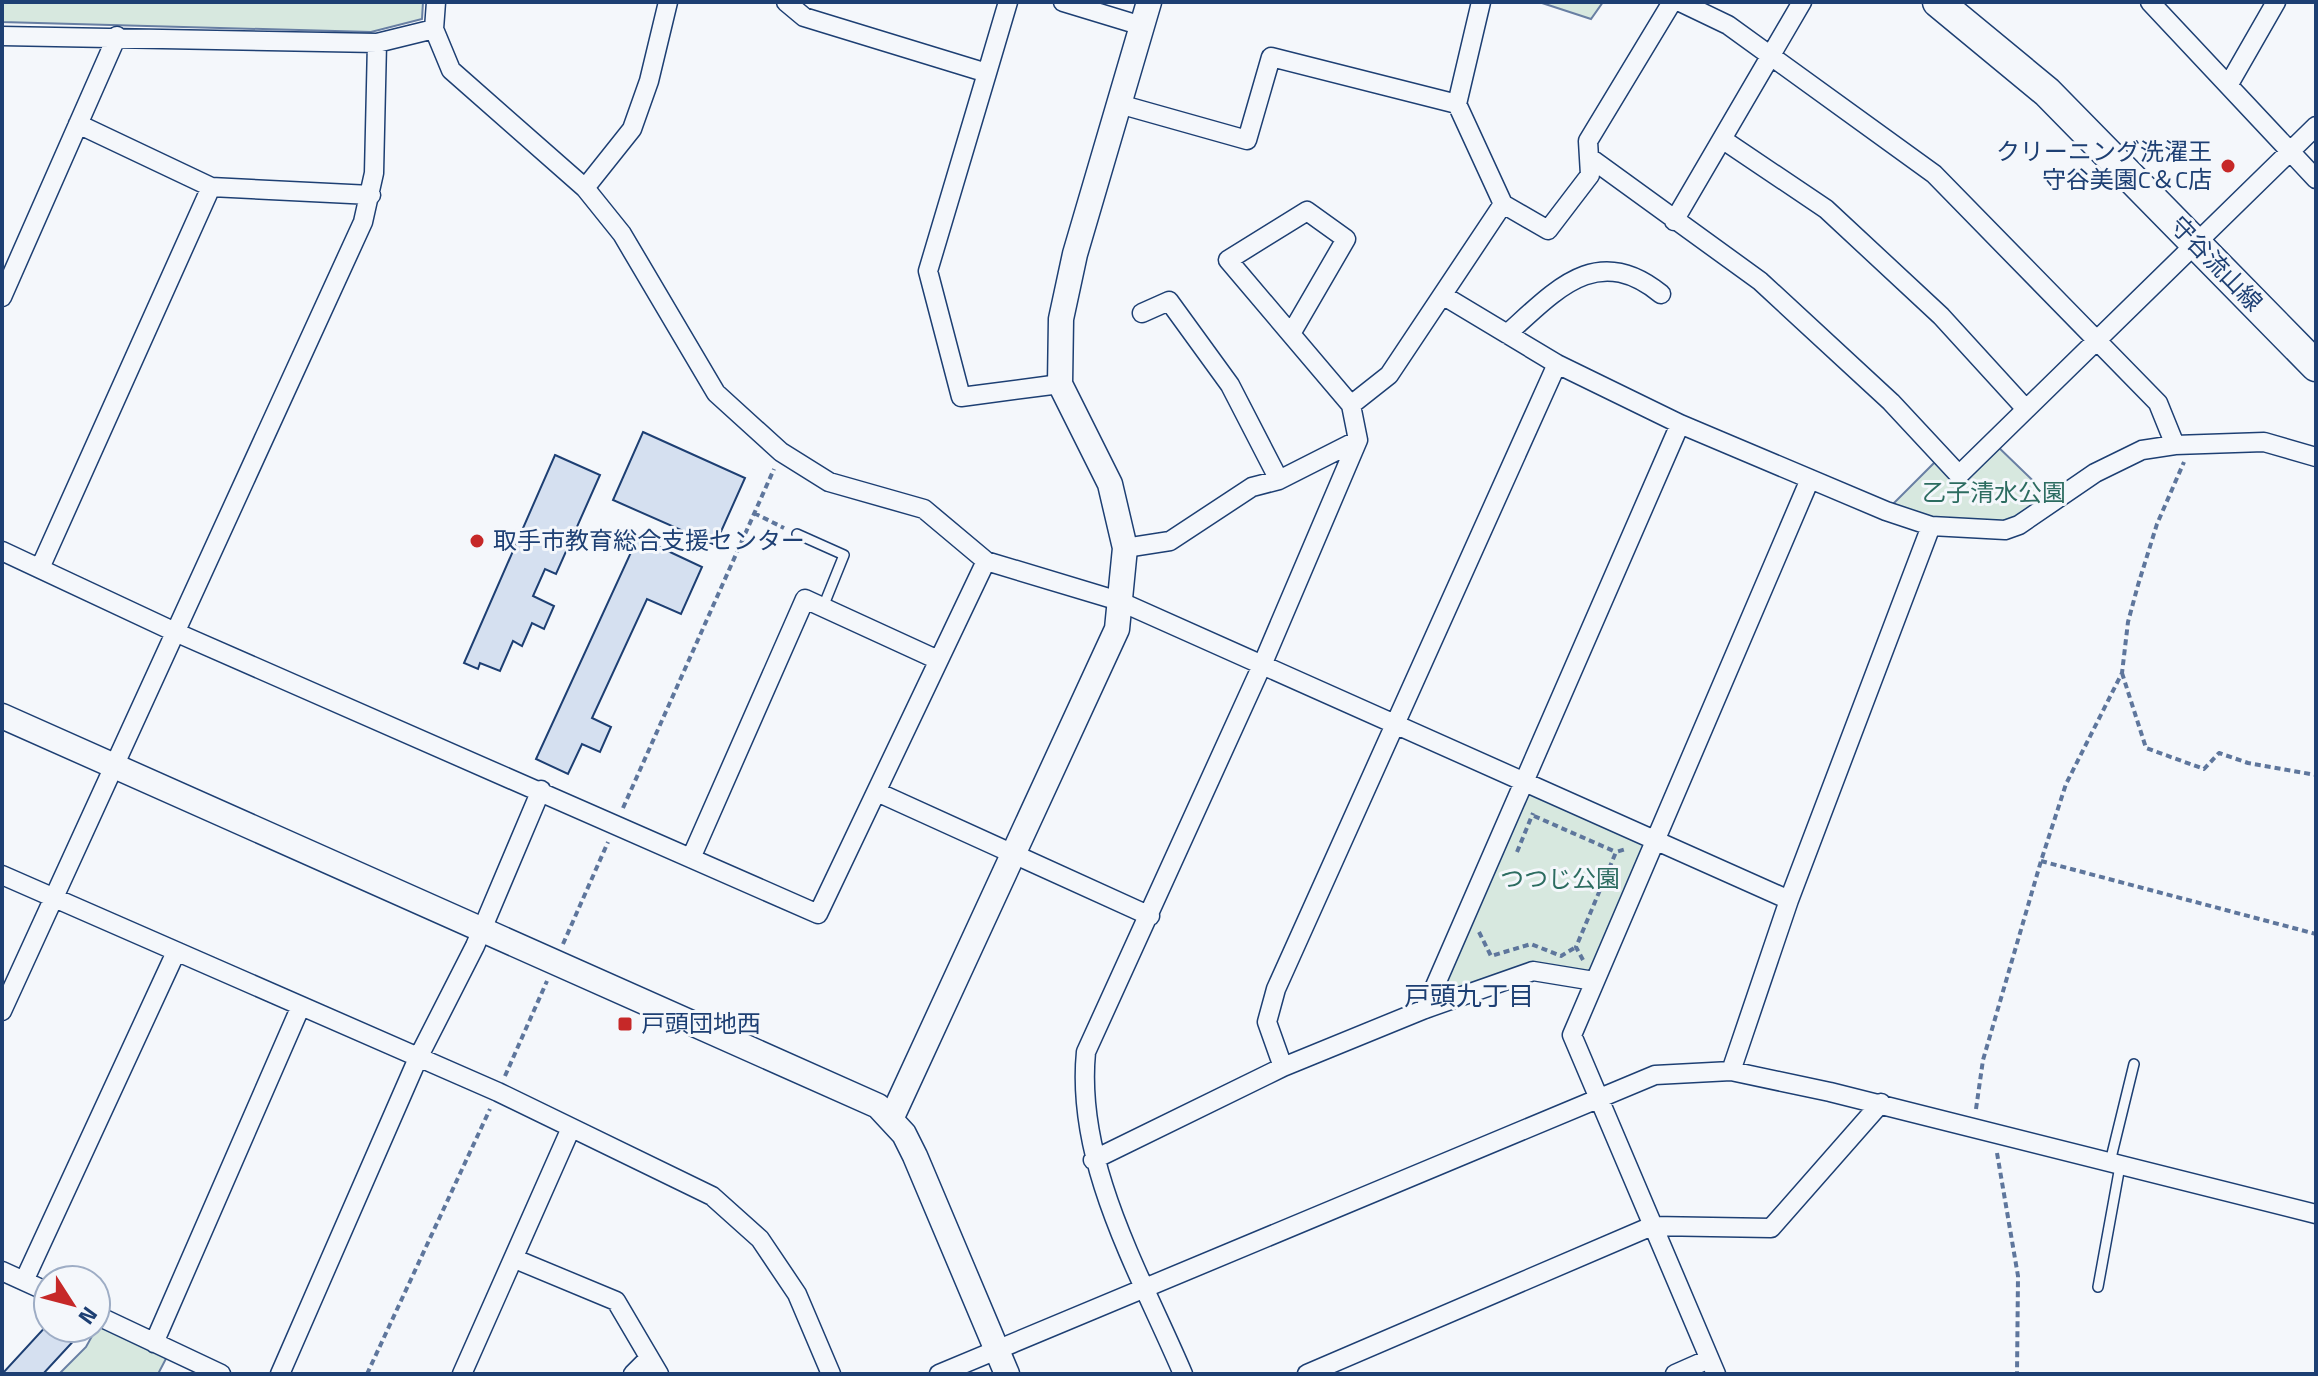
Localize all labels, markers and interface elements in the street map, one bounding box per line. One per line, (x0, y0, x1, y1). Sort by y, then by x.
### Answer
place label: クリーニング洗濯王 守谷美園C＆C店 (1996, 133, 2212, 197)
marker: クリーニング洗濯王 守谷美園C＆C店 (2219, 157, 2237, 175)
street label: 守谷流山線 (2162, 208, 2271, 319)
park label: 乙子清水公園 (1922, 474, 2066, 510)
place label: 取手市教育総合支援センター (493, 522, 805, 558)
marker: 取手市教育総合支援センター (468, 532, 486, 550)
park label: つつじ公園 (1500, 860, 1620, 896)
district label: 戸頭九丁目 (1404, 976, 1534, 1015)
place label: 戸頭団地西 (641, 1005, 761, 1041)
marker: 戸頭団地西 (616, 1015, 634, 1033)
north arrow (32, 1264, 112, 1344)
text: N (70, 1300, 106, 1332)

